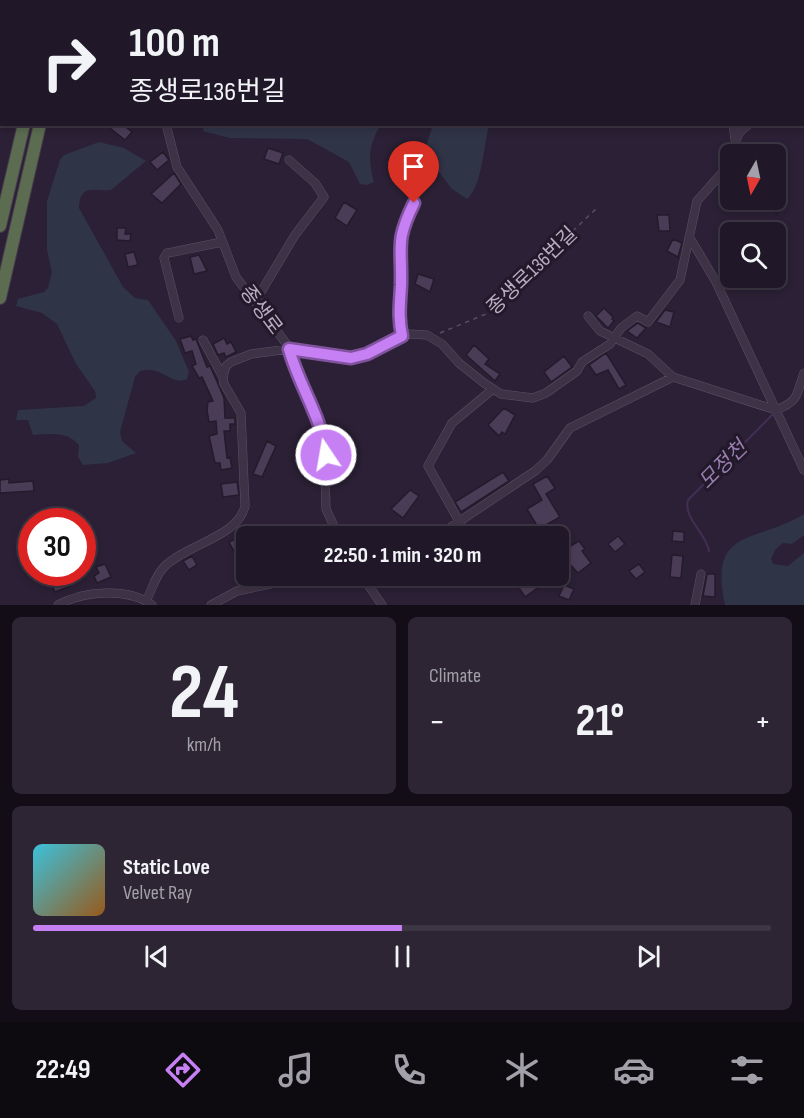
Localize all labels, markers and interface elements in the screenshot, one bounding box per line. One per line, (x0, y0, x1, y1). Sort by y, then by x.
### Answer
text: 100 m (129, 18, 220, 69)
icon: right (30, 24, 108, 102)
text: 종생로136번길 (129, 76, 286, 108)
pin (388, 141, 439, 203)
north arrow (720, 144, 786, 210)
map controls (720, 144, 786, 288)
icon: arrive (397, 150, 430, 183)
street label: 종생로136번길 (482, 222, 582, 320)
button: search (720, 222, 786, 288)
street label: 종생로 (235, 281, 287, 339)
position arrow (294, 423, 358, 487)
water label: 모정천 (694, 434, 754, 494)
speed limit sign: 30 (18, 508, 96, 586)
text: 22:50 · 1 min · 320 m (324, 542, 481, 569)
text: 24 (169, 647, 239, 740)
text: Climate (429, 664, 481, 688)
text: 21° (576, 694, 624, 749)
text: − (429, 702, 445, 742)
text: + (755, 702, 771, 742)
text: km/h (187, 733, 221, 757)
text: Static Love (123, 854, 210, 881)
text: Velvet Ray (123, 881, 192, 905)
icon: previous (140, 940, 173, 973)
icon: pause (386, 940, 419, 973)
icon: next (632, 940, 665, 973)
icon: directions (162, 1049, 204, 1091)
icon: music (275, 1049, 317, 1091)
icon: phone (388, 1049, 430, 1091)
icon: climate (501, 1049, 543, 1091)
icon: car (613, 1049, 655, 1091)
icon: filters (726, 1049, 768, 1091)
text: 22:49 (35, 1054, 91, 1086)

